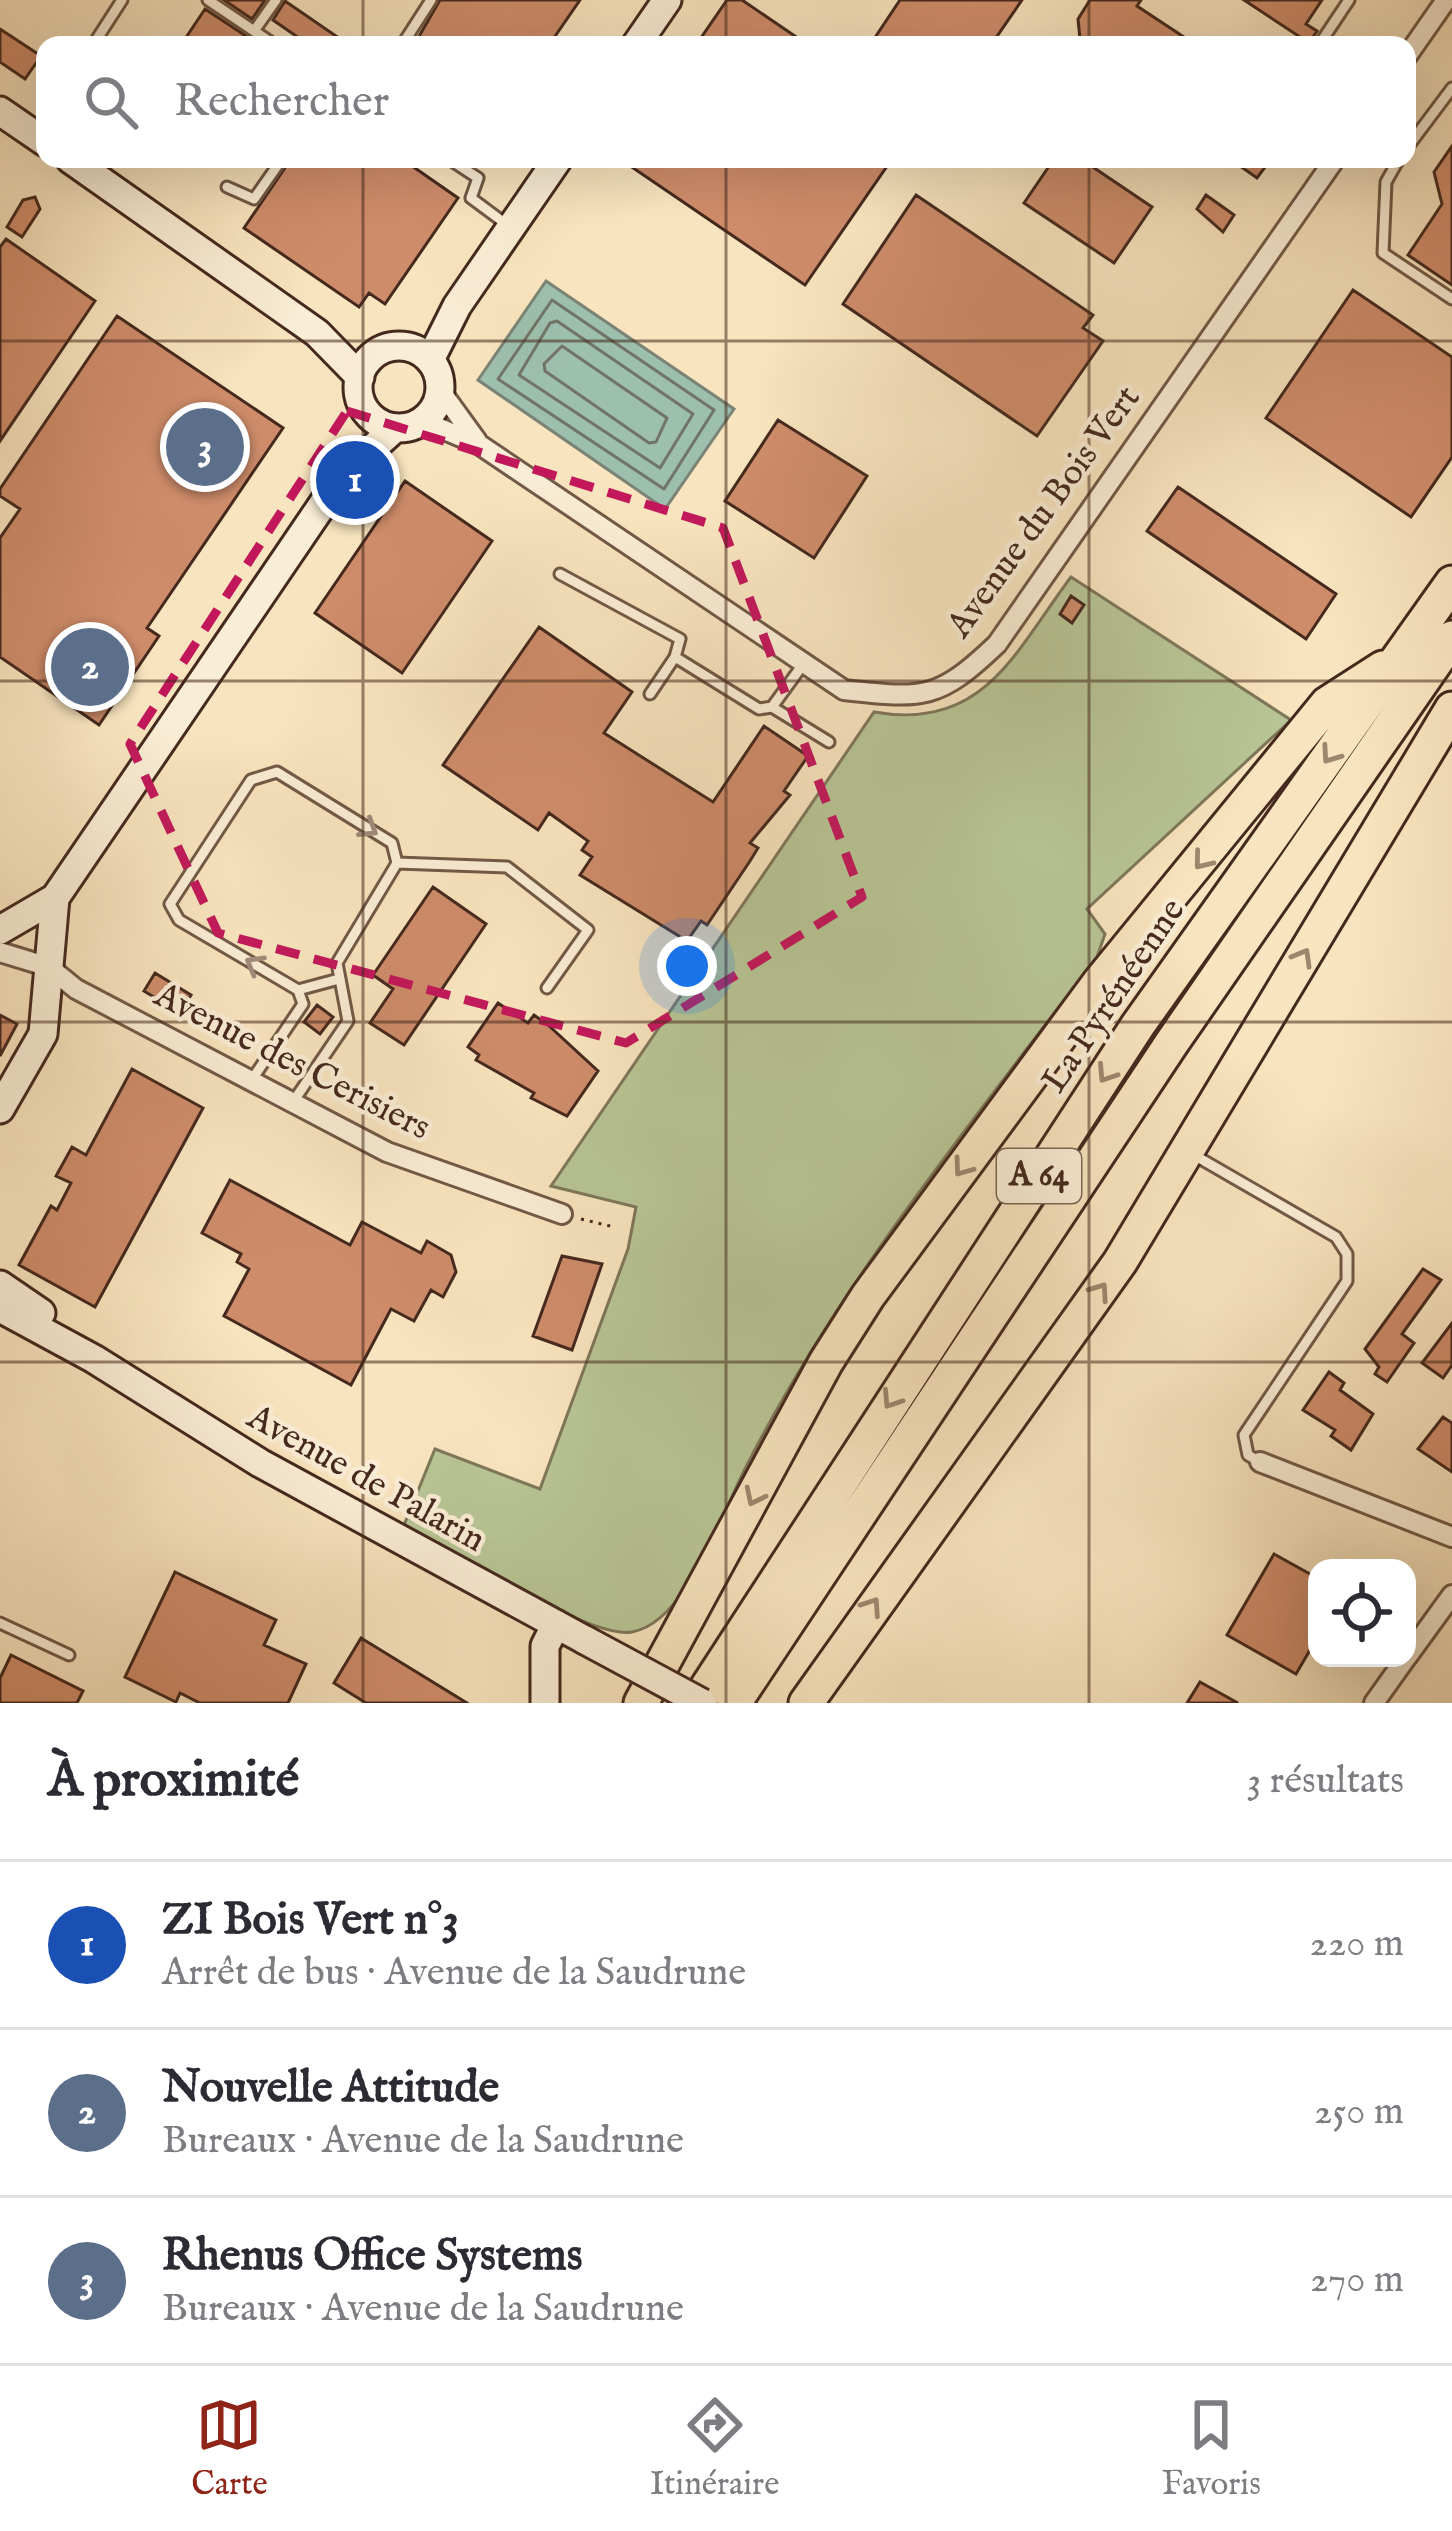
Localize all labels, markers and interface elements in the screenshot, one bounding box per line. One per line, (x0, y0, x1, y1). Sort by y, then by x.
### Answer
search box (36, 36, 1416, 168)
icon: search (78, 69, 144, 135)
text: Rechercher (174, 74, 389, 131)
street label: Avenue du Bois Vert (936, 377, 1151, 648)
pin: 3 (166, 402, 244, 492)
pin: 1 (316, 435, 394, 525)
pin: 2 (51, 622, 129, 712)
one-way arrow (1322, 742, 1344, 763)
one-way arrow (356, 815, 378, 837)
one-way arrow (1194, 847, 1216, 869)
street label: La Pyrénéenne (1032, 890, 1196, 1102)
your location (657, 936, 717, 996)
one-way arrow (1288, 949, 1311, 970)
one-way arrow (245, 955, 267, 978)
street label: Avenue des Cerisiers (145, 972, 438, 1151)
one-way arrow (1098, 1061, 1120, 1083)
road number: A 64 (997, 1149, 1081, 1203)
one-way arrow (954, 1155, 976, 1176)
one-way arrow (1086, 1282, 1108, 1304)
one-way arrow (882, 1387, 905, 1409)
street label: Avenue de Palarin (238, 1394, 493, 1563)
one-way arrow (744, 1485, 768, 1506)
map controls (1308, 1559, 1416, 1667)
button: locate (1308, 1559, 1416, 1667)
one-way arrow (857, 1598, 879, 1620)
text: À proximité (48, 1749, 299, 1814)
text: 3 résultats (1247, 1757, 1404, 1806)
text: ZI Bois Vert n°3 (162, 1892, 459, 1949)
text: 1 (80, 1920, 94, 1969)
text: 220 m (1310, 1920, 1404, 1969)
text: Arrêt de bus · Avenue de la Saudrune (162, 1949, 746, 1998)
text: Nouvelle Attitude (162, 2060, 499, 2117)
text: 2 (78, 2088, 96, 2137)
text: 250 m (1314, 2088, 1404, 2137)
text: Bureaux · Avenue de la Saudrune (162, 2117, 684, 2166)
text: Rhenus Office Systems (162, 2228, 583, 2285)
text: 3 (80, 2256, 94, 2305)
text: 270 m (1310, 2256, 1404, 2305)
text: Bureaux · Avenue de la Saudrune (162, 2285, 684, 2334)
tab: Carte (191, 2392, 268, 2506)
tab: Itinéraire (650, 2392, 779, 2506)
tab: Favoris (1162, 2392, 1261, 2506)

